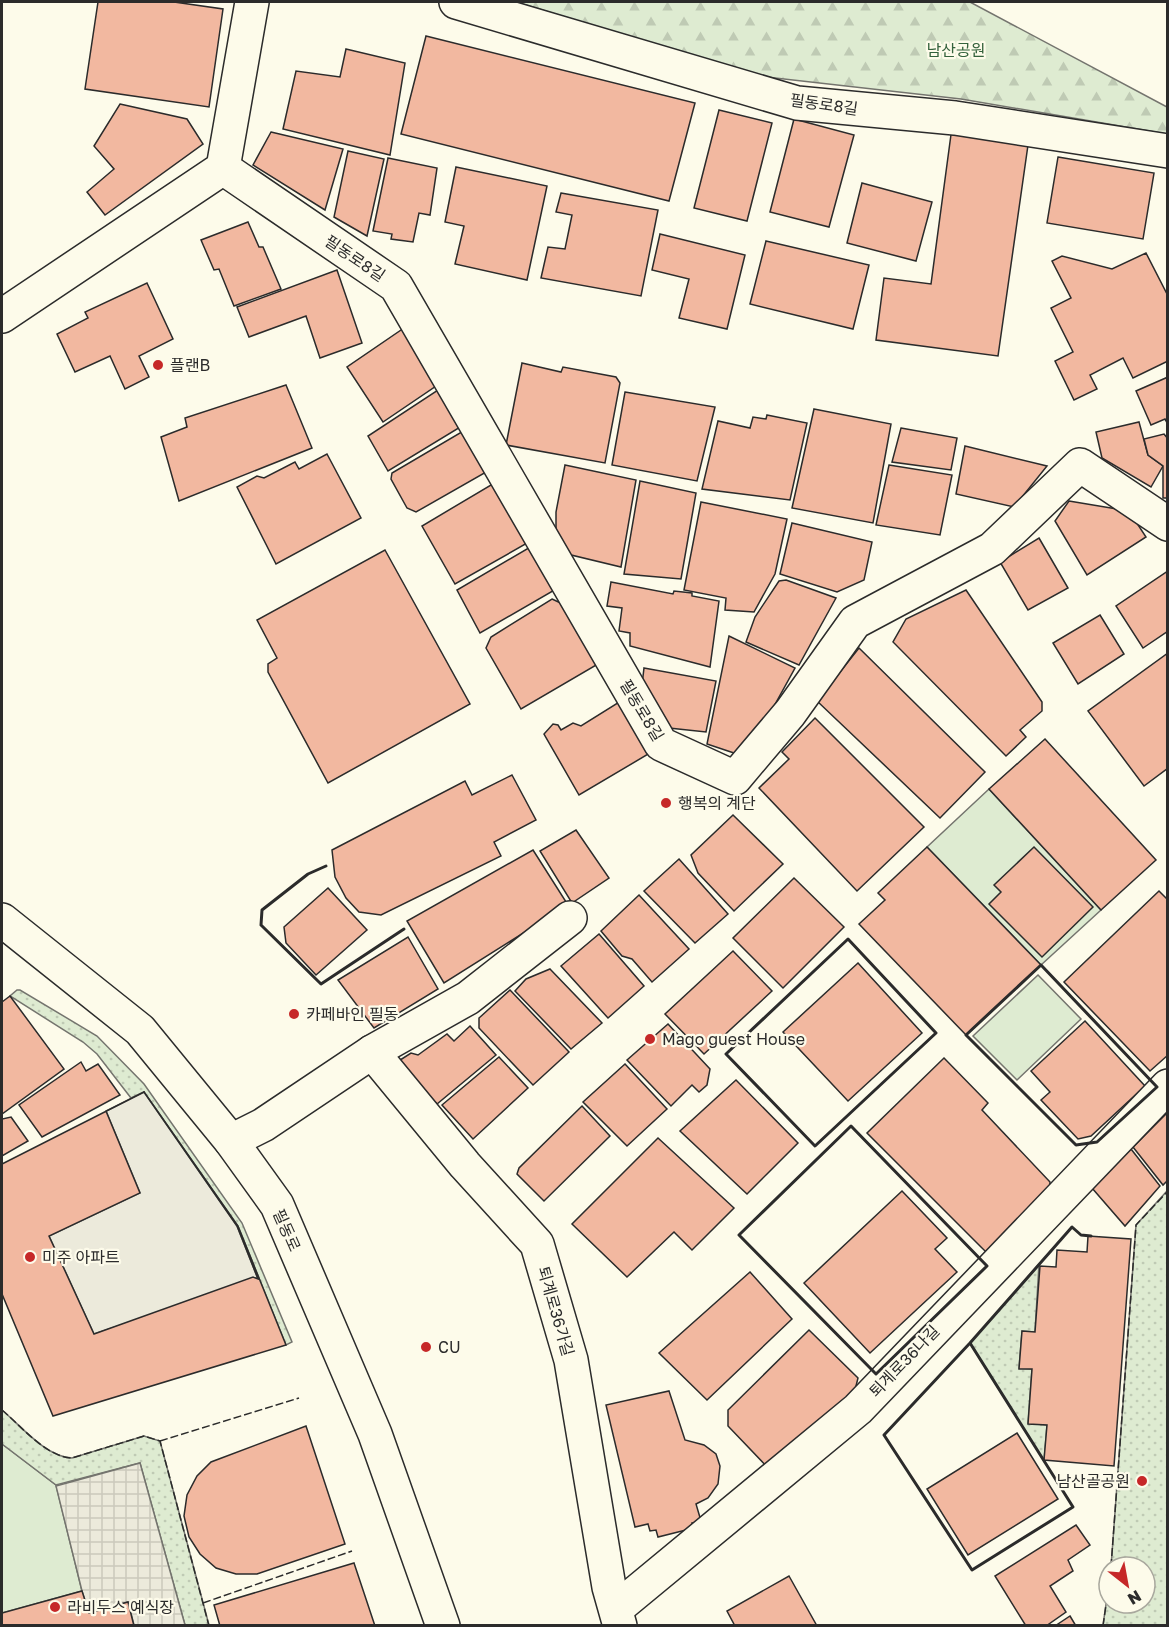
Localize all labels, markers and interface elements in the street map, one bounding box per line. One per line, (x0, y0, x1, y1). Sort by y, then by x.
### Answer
park label: 남산공원 (927, 40, 985, 60)
street label: 필동로8길 (789, 89, 859, 119)
street label: 필동로8길 (321, 231, 389, 285)
place label: 플랜B (170, 355, 210, 375)
marker: 플랜B (151, 358, 165, 372)
street label: 필동로8길 (616, 675, 668, 745)
place label: 행복의 계단 (678, 793, 756, 813)
marker: 행복의 계단 (659, 796, 673, 810)
place label: 카페바인 필동 (306, 1004, 399, 1024)
marker: 카페바인 필동 (287, 1007, 301, 1021)
place label: Mago guest House (662, 1029, 805, 1049)
marker: Mago guest House (643, 1032, 657, 1046)
street label: 필동로 (269, 1206, 305, 1254)
place label: 미주 아파트 (42, 1247, 120, 1267)
marker: 미주 아파트 (23, 1250, 37, 1264)
street label: 퇴계로36가길 (534, 1264, 578, 1358)
street label: 퇴계로36나길 (865, 1321, 943, 1401)
place label: CU (438, 1337, 461, 1357)
marker: CU (419, 1340, 433, 1354)
place label: 남산골공원 (1056, 1471, 1130, 1491)
marker: 남산골공원 (1135, 1474, 1149, 1488)
north arrow (1097, 1555, 1157, 1615)
text: N (1124, 1586, 1145, 1610)
place label: 라비두스 예식장 (67, 1597, 174, 1617)
marker: 라비두스 예식장 (48, 1600, 62, 1614)

